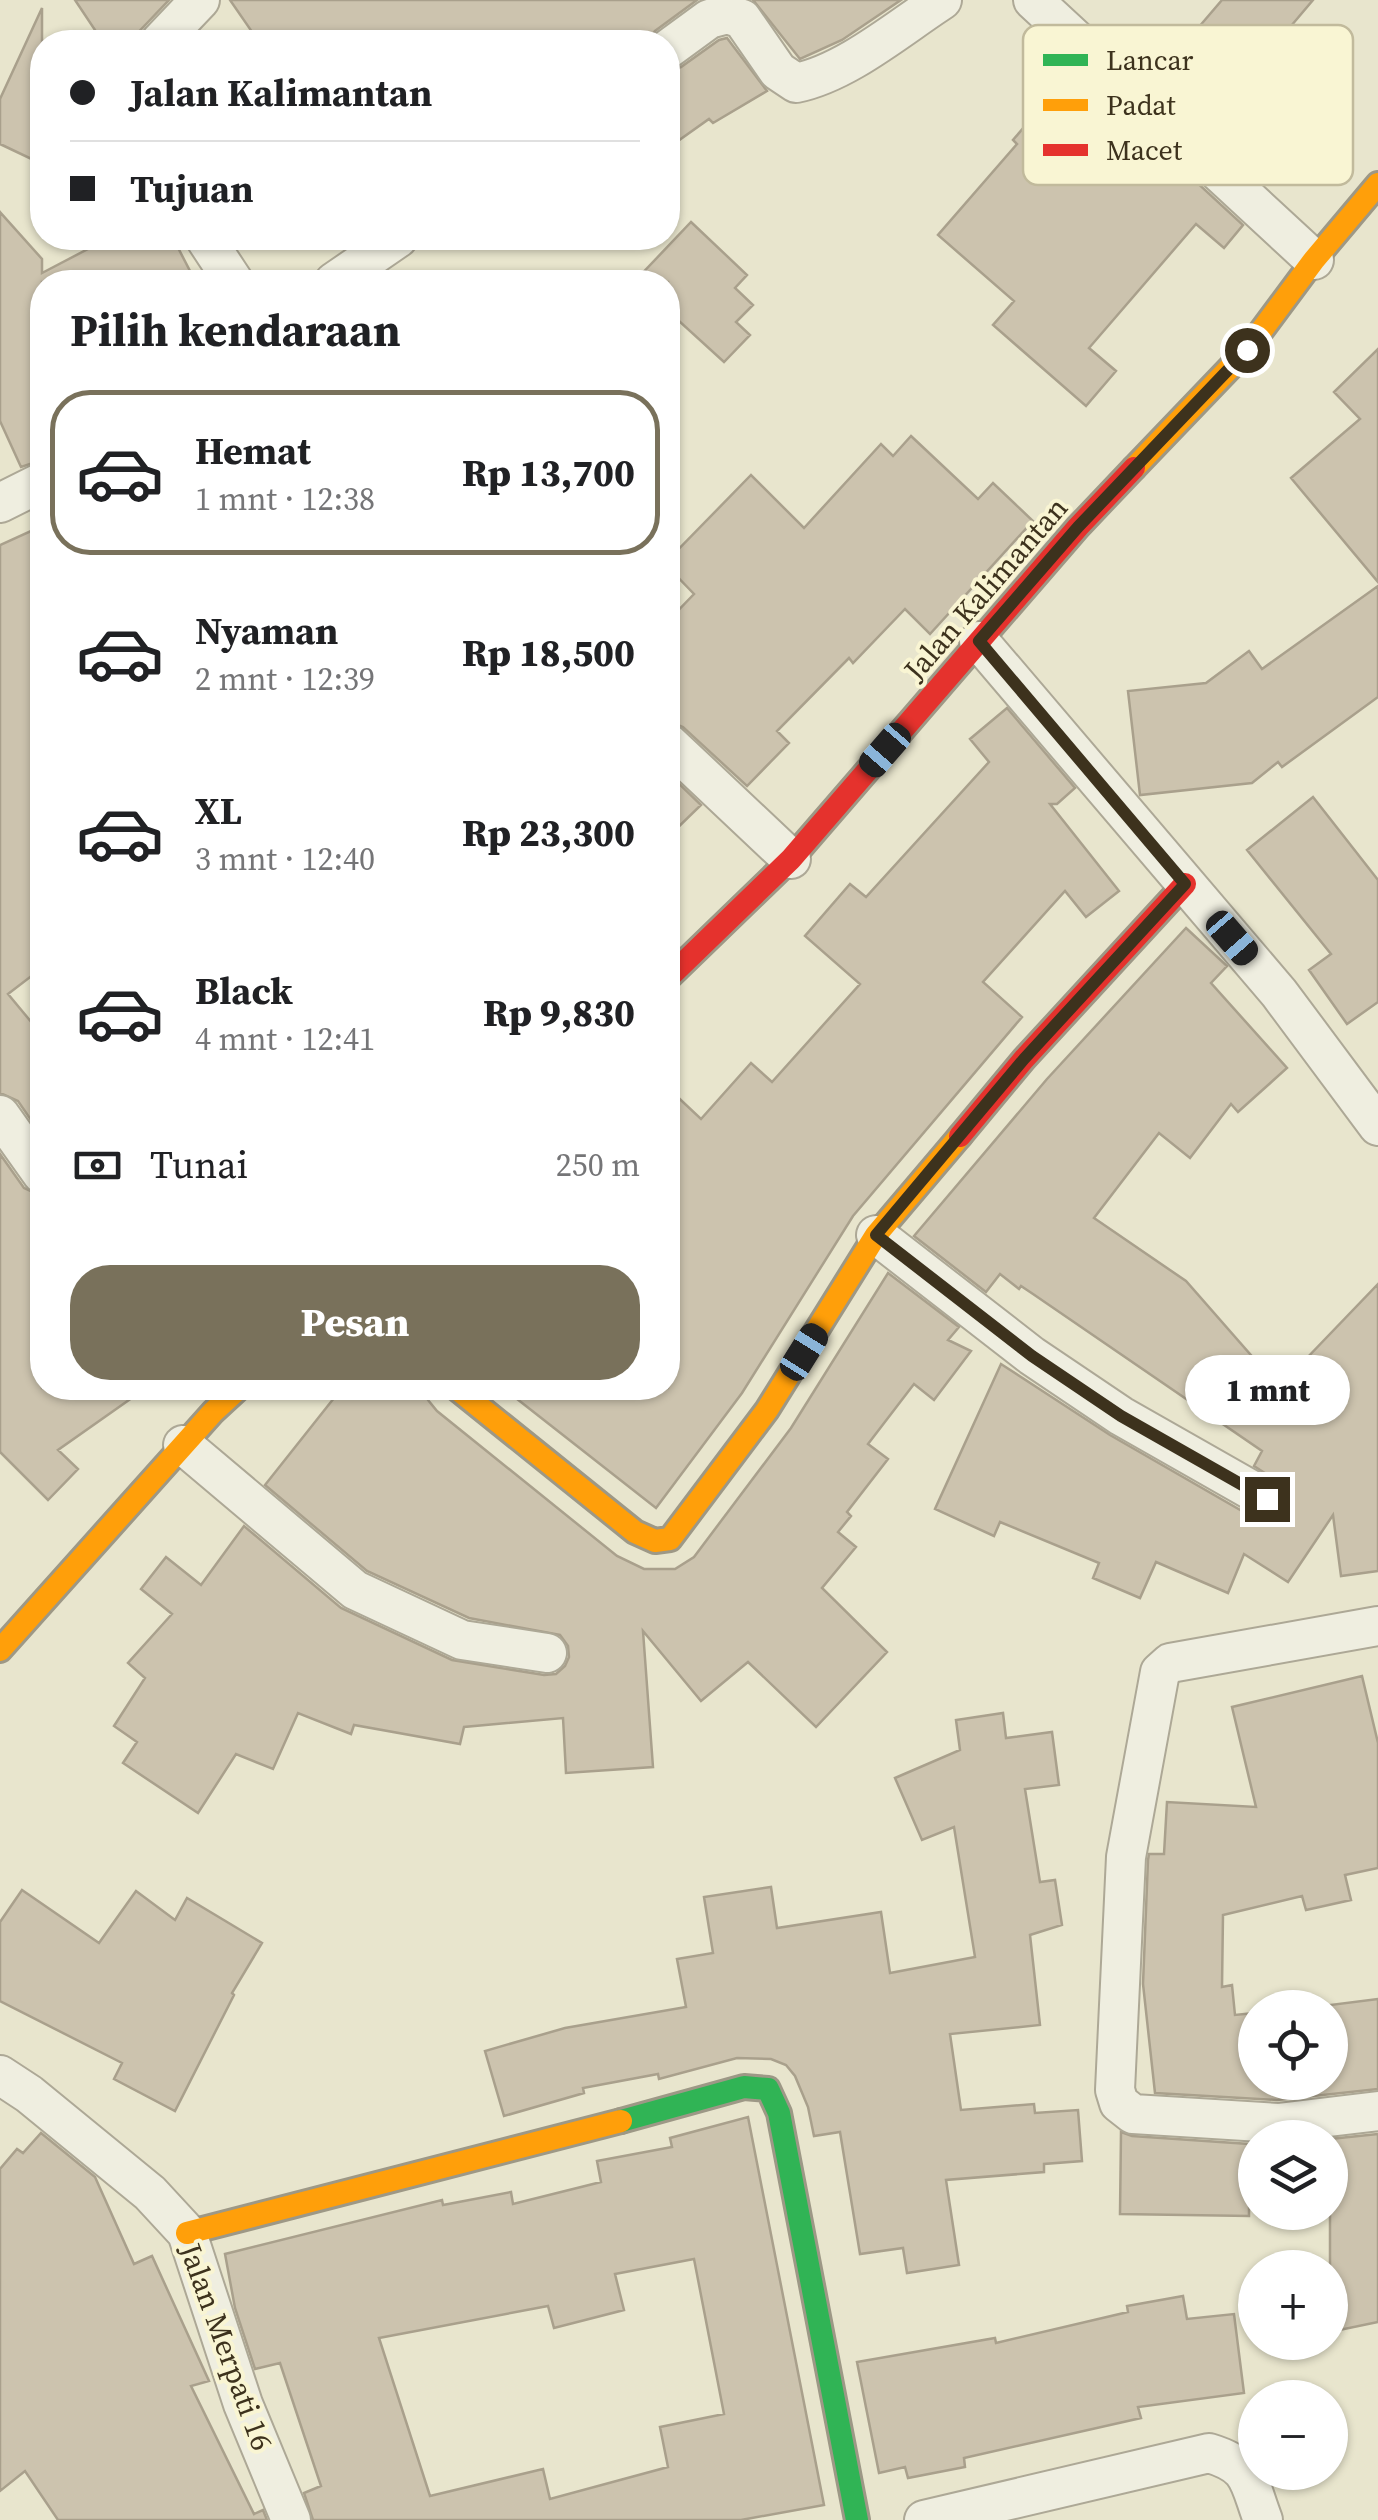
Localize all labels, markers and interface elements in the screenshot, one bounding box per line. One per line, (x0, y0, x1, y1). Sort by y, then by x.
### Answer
legend (1023, 25, 1353, 185)
text: Lancar (1106, 41, 1194, 79)
text: Jalan Kalimantan (130, 67, 432, 119)
text: Padat (1106, 86, 1177, 124)
text: Macet (1106, 131, 1183, 169)
text: Tujuan (130, 163, 254, 215)
text: Pilih kendaraan (70, 299, 401, 361)
route start (1225, 328, 1270, 373)
text: Hemat (195, 425, 311, 477)
icon: car (75, 428, 165, 518)
text: Rp 13,700 (462, 447, 635, 499)
text: 1 mnt · 12:38 (195, 477, 375, 521)
street label: Jalan Kalimantan (894, 488, 1077, 690)
text: Nyaman (195, 605, 339, 657)
icon: car (75, 608, 165, 698)
text: Rp 18,500 (462, 627, 635, 679)
text: 2 mnt · 12:39 (195, 657, 375, 701)
car (854, 718, 916, 782)
text: XL (195, 785, 242, 837)
icon: car (75, 788, 165, 878)
text: Rp 23,300 (462, 807, 635, 859)
text: 3 mnt · 12:40 (195, 837, 375, 881)
car (1201, 906, 1263, 970)
text: Black (195, 965, 293, 1017)
icon: car (75, 968, 165, 1058)
text: Rp 9,830 (483, 987, 635, 1039)
text: 4 mnt · 12:41 (195, 1017, 375, 1061)
icon: cash (70, 1138, 125, 1193)
text: Tunai (150, 1139, 248, 1191)
text: 250 m (556, 1143, 640, 1187)
button: Pesan (70, 1265, 640, 1380)
car (775, 1319, 833, 1385)
callout: 1 mnt (1184, 1354, 1350, 1424)
text: 1 mnt (1225, 1368, 1310, 1412)
route end (1245, 1477, 1290, 1522)
map controls (1238, 1990, 1348, 2490)
button: locate (1238, 1990, 1348, 2100)
button: layers (1238, 2120, 1348, 2230)
street label: Jalan Merpati 16 (170, 2237, 283, 2456)
button: + (1238, 2250, 1348, 2360)
button: − (1238, 2380, 1348, 2490)

